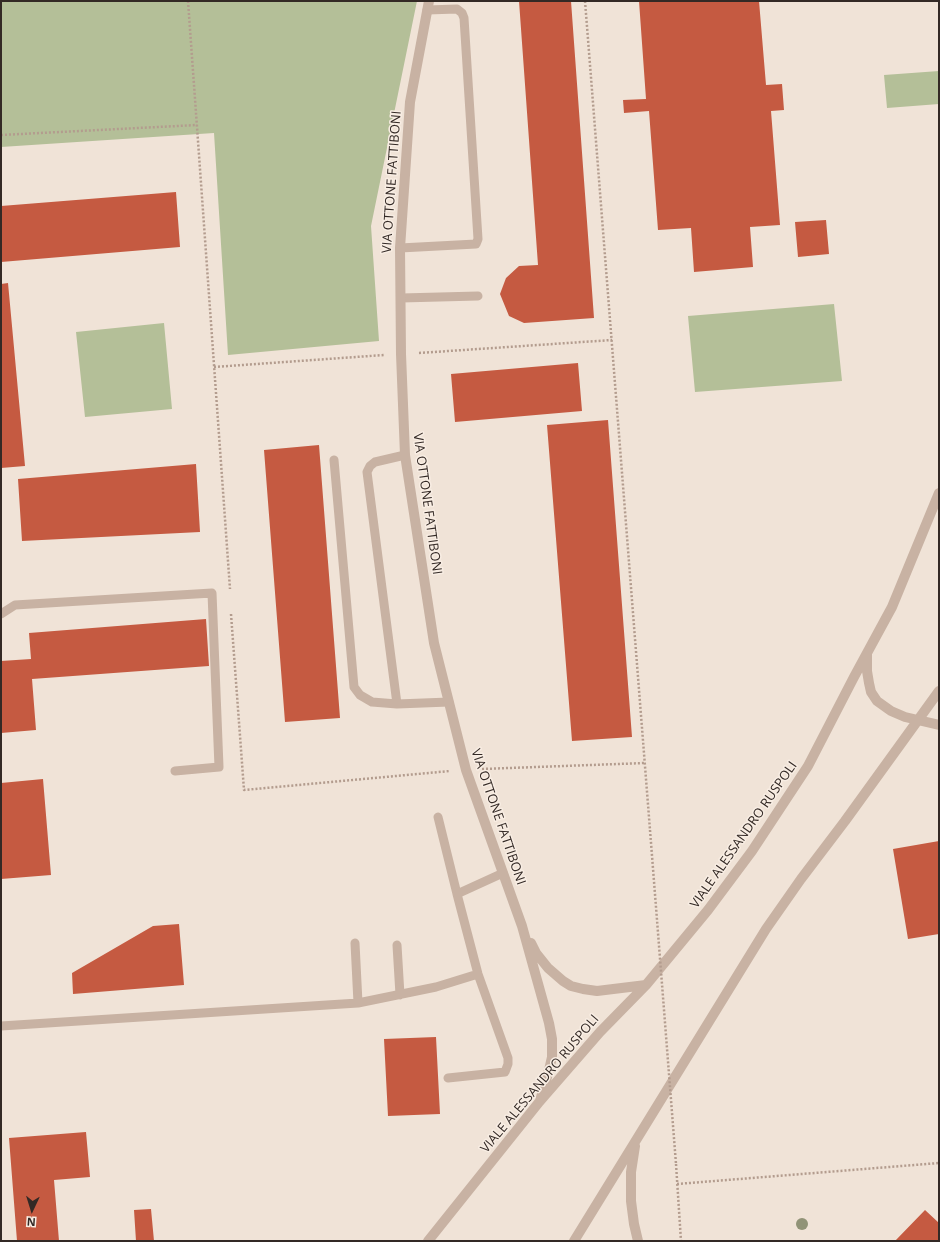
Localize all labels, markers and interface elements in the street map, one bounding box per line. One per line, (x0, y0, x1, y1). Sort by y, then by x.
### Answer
street label: VIA OTTONE FATTIBONI (379, 110, 405, 254)
street label: VIA OTTONE FATTIBONI (409, 432, 445, 576)
street label: VIA OTTONE FATTIBONI (467, 747, 529, 887)
street label: VIALE ALESSANDRO RUSPOLI (687, 759, 801, 911)
street label: VIALE ALESSANDRO RUSPOLI (478, 1012, 602, 1156)
north arrow (12, 1190, 52, 1230)
text: N (26, 1215, 36, 1230)

